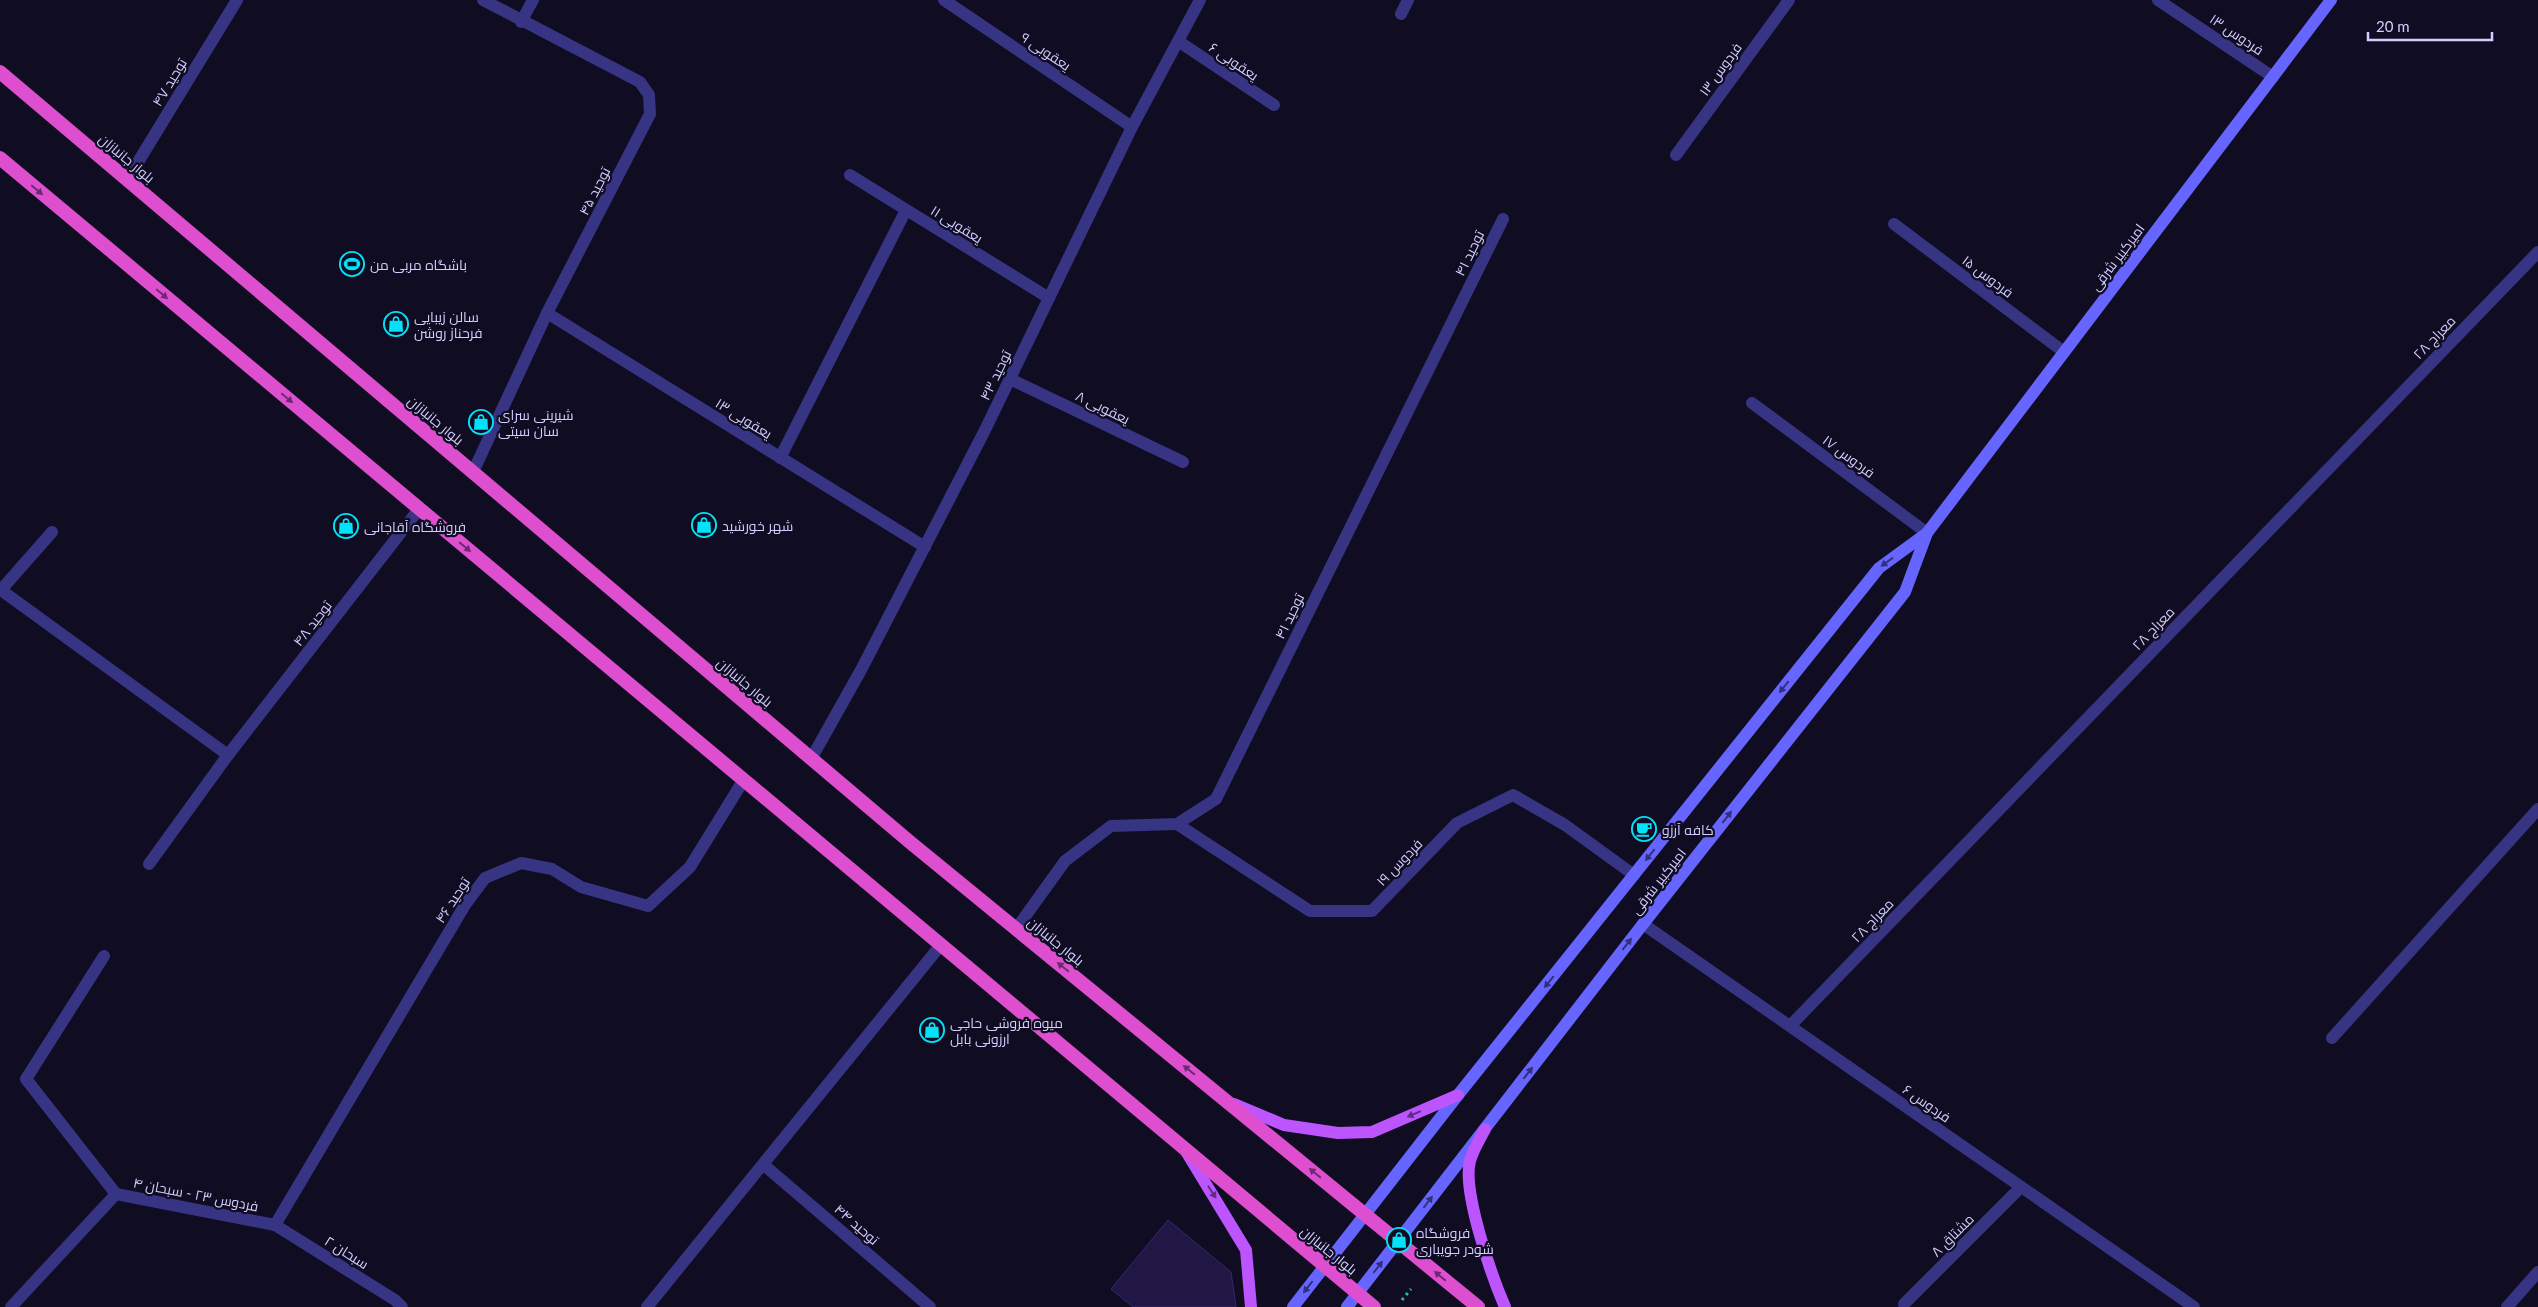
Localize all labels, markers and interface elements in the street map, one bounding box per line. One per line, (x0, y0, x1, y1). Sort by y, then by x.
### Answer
street label: فردوس ۱۳ (2207, 10, 2267, 58)
scale bar (2368, 10, 2492, 42)
text: 20 m (2376, 17, 2410, 35)
street label: یعقوبی ۹ (1018, 28, 1074, 74)
street label: یعقوبی ۶ (1206, 38, 1262, 84)
street label: فردوس ۱۳ (1695, 39, 1745, 99)
street label: توحید ۴۷ (148, 55, 190, 109)
street label: بلوار جانبازان (96, 130, 158, 186)
street label: توحید ۴۵ (575, 164, 613, 218)
one-way arrow (31, 184, 44, 195)
street label: یعقوبی ۱۱ (928, 201, 986, 247)
street label: امیرکبیر شرقی (2086, 220, 2148, 294)
street label: توحید ۴۱ (1451, 227, 1487, 278)
sports icon: باشگاه مربی من (339, 251, 365, 277)
street label: فردوس ۱۵ (1959, 251, 2017, 301)
place label: باشگاه مربی من (370, 256, 467, 273)
one-way arrow (155, 288, 168, 299)
place label: سالن زیبایی فرحناز روشن (414, 308, 482, 341)
shop icon: سالن زیبایی فرحناز روشن (383, 311, 409, 337)
street label: معراج ۲۸ (2409, 312, 2459, 363)
street label: توحید ۴۳ (976, 347, 1014, 403)
street label: یعقوبی ۸ (1073, 387, 1133, 427)
street label: بلوار جانبازان (405, 392, 467, 448)
one-way arrow (280, 393, 293, 404)
street label: یعقوبی ۱۳ (713, 394, 776, 442)
place label: شیرینی سرای سان سیتی (498, 406, 574, 439)
shop icon: شیرینی سرای سان سیتی (468, 409, 494, 435)
street label: فردوس ۱۷ (1820, 431, 1878, 481)
shop icon: شهر خورشید (691, 512, 717, 538)
shop icon: فروشگاه آقاجانی (333, 513, 359, 539)
place label: شهر خورشید (722, 517, 793, 534)
place label: فروشگاه آقاجانی (364, 518, 466, 535)
one-way arrow (458, 542, 471, 553)
one-way arrow (1881, 556, 1894, 566)
street label: توحید ۴۱ (1271, 590, 1307, 641)
street label: توحید ۴۸ (289, 597, 335, 649)
street label: معراج ۲۸ (2128, 603, 2178, 654)
street label: بلوار جانبازان (714, 654, 776, 710)
one-way arrow (1779, 680, 1790, 693)
one-way arrow (1722, 810, 1733, 823)
cafe icon: کافه آرزو (1631, 816, 1657, 842)
place label: کافه آرزو (1662, 821, 1714, 838)
street label: فردوس ۱۹ (1372, 835, 1426, 889)
street label: امیرکبیر شرقی (1627, 844, 1689, 918)
one-way arrow (1645, 848, 1655, 861)
street label: توحید ۴۶ (431, 874, 473, 926)
street label: معراج ۲۸ (1847, 895, 1897, 946)
street label: بلوار جانبازان (1024, 913, 1088, 969)
one-way arrow (1622, 937, 1632, 951)
one-way arrow (1057, 962, 1070, 973)
one-way arrow (1543, 975, 1554, 988)
place label: میوه فروشی حاجی ارزونی بابل (950, 1014, 1063, 1047)
shop icon: میوه فروشی حاجی ارزونی بابل (919, 1017, 945, 1043)
one-way arrow (1183, 1064, 1196, 1075)
one-way arrow (1522, 1067, 1533, 1080)
street label: فردوس ۶ (1900, 1080, 1954, 1126)
one-way arrow (1407, 1111, 1421, 1119)
one-way arrow (1308, 1167, 1321, 1178)
street label: فردوس ۲۳ - سبحان ۴ (132, 1174, 260, 1214)
one-way arrow (1208, 1186, 1217, 1199)
one-way arrow (1423, 1196, 1434, 1209)
street label: توحید ۴۴ (831, 1200, 883, 1248)
street label: مشتاق ۸ (1927, 1210, 1978, 1261)
street label: بلوار جانبازان (1297, 1222, 1361, 1278)
place label: فروشگاه شودر جویباری (1416, 1224, 1494, 1257)
shop icon: فروشگاه شودر جویباری (1386, 1227, 1412, 1253)
street label: سبحان ۲ (322, 1232, 372, 1272)
one-way arrow (1373, 1260, 1383, 1274)
one-way arrow (1434, 1270, 1447, 1281)
one-way arrow (1303, 1280, 1314, 1293)

